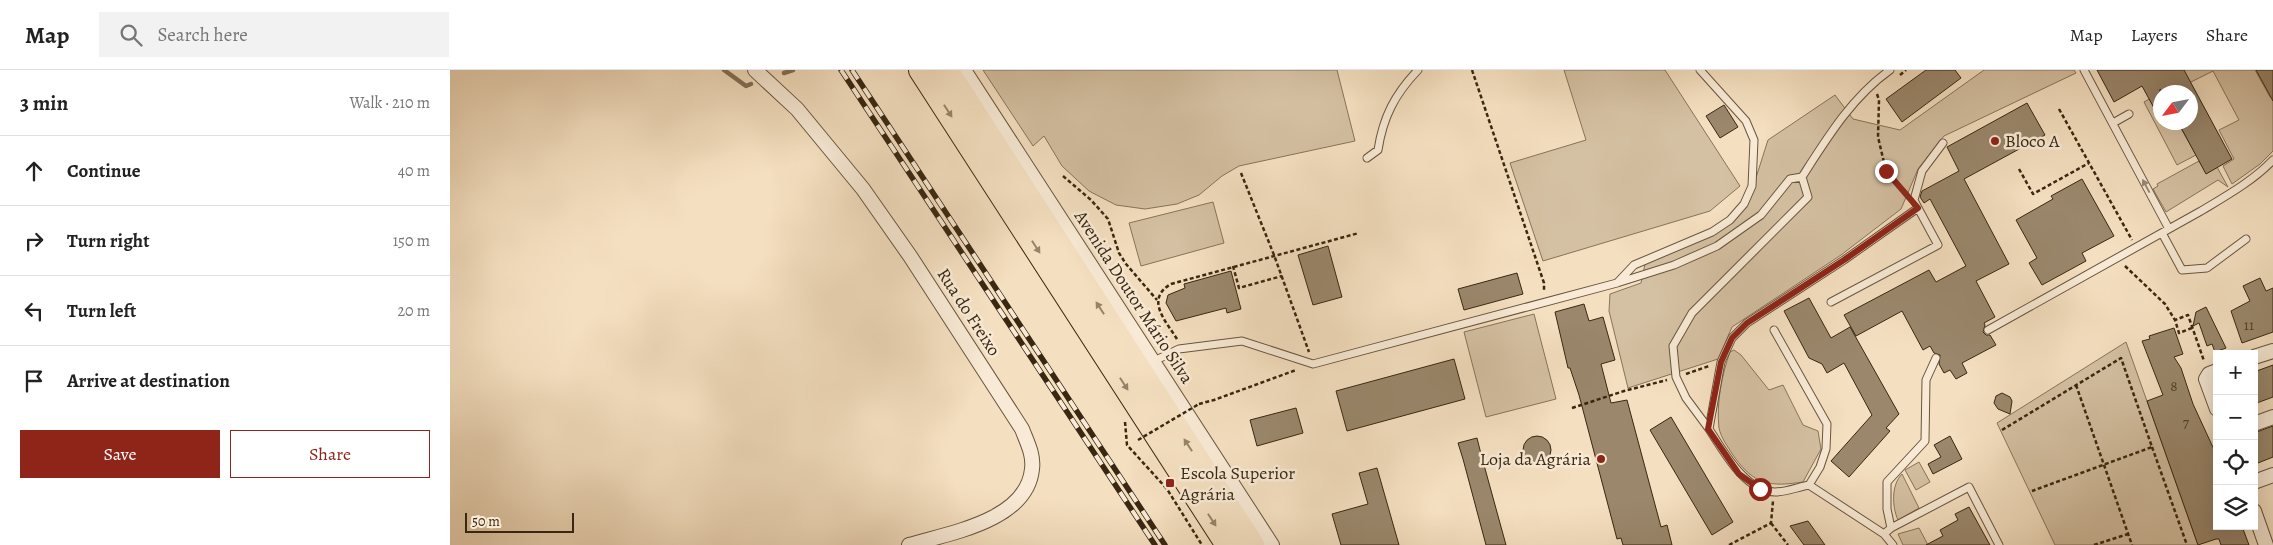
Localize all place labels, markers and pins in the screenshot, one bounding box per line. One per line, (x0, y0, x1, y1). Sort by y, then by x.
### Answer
place label: Bloco A (2005, 129, 2060, 153)
marker: Bloco A (1989, 135, 2001, 147)
place label: Loja da Agrária (1480, 447, 1592, 471)
marker: Loja da Agrária (1595, 453, 1607, 465)
place label: Escola Superior Agrária (1179, 461, 1295, 506)
marker: Escola Superior Agrária (1164, 477, 1176, 489)

